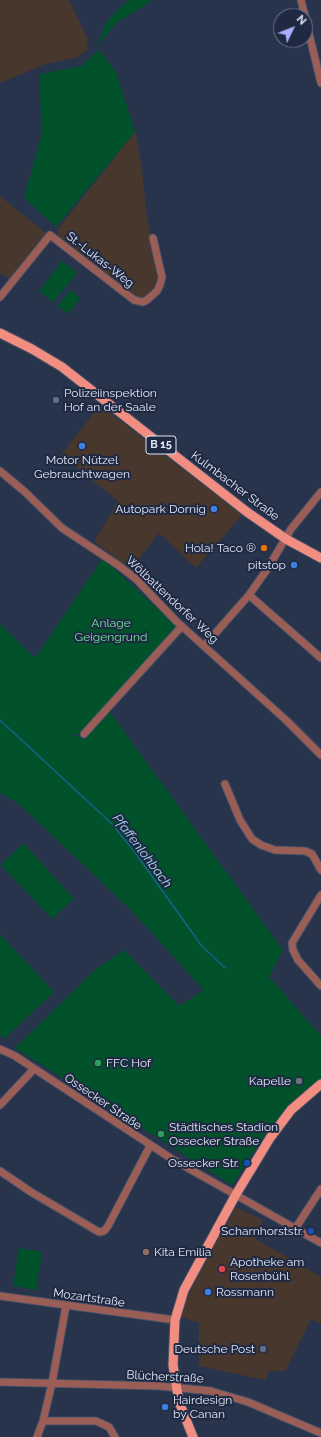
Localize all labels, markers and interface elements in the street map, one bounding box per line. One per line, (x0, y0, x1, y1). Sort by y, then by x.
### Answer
north arrow (273, 8, 313, 48)
text: N (294, 13, 309, 28)
street label: St.-Lukas-Weg (63, 229, 137, 291)
place label: Polizeiinspektion Hof an der Saale (64, 386, 157, 414)
marker: Polizeiinspektion Hof an der Saale (51, 395, 61, 405)
road number: B 15 (146, 436, 176, 454)
marker: Motor Nützel Gebrauchtwagen (77, 441, 87, 451)
street label: Kulmbacher Straße (188, 448, 282, 524)
place label: Motor Nützel Gebrauchtwagen (34, 453, 130, 481)
place label: Autopark Dornig (115, 502, 206, 516)
marker: Autopark Dornig (209, 504, 219, 514)
place label: Hola! Taco ® (185, 541, 256, 555)
marker: Hola! Taco ® (259, 543, 269, 553)
street label: Wölbattendorfer Weg (123, 553, 221, 647)
place label: pitstop (248, 558, 286, 572)
marker: pitstop (289, 560, 299, 570)
park label: Anlage Geigengrund (75, 616, 147, 644)
water label: Pfaffenlohbach (109, 811, 175, 891)
place label: FFC Hof (106, 1056, 151, 1070)
marker: FFC Hof (93, 1058, 103, 1068)
street label: Ossecker Straße (62, 1071, 144, 1133)
place label: Kapelle (249, 1074, 291, 1088)
marker: Kapelle (294, 1076, 304, 1086)
place label: Städtisches Stadion Ossecker Straße (169, 1120, 278, 1148)
marker: Städtisches Stadion Ossecker Straße (156, 1129, 166, 1139)
place label: Ossecker Str. (168, 1156, 239, 1170)
marker: Ossecker Str. (242, 1158, 252, 1168)
place label: Scharnhorststr. (221, 1224, 303, 1238)
marker: Scharnhorststr. (306, 1226, 316, 1236)
place label: Kita Emilia (154, 1245, 211, 1259)
marker: Kita Emilia (141, 1247, 151, 1257)
place label: Apotheke am Rosenbühl (230, 1255, 304, 1283)
marker: Apotheke am Rosenbühl (217, 1264, 227, 1274)
place label: Rossmann (216, 1285, 274, 1299)
street label: Mozartstraße (52, 1286, 126, 1310)
marker: Rossmann (203, 1287, 213, 1297)
place label: Deutsche Post (174, 1342, 255, 1356)
marker: Deutsche Post (258, 1344, 268, 1354)
street label: Blücherstraße (126, 1368, 204, 1386)
place label: Hairdesign by Canan (173, 1393, 232, 1421)
marker: Hairdesign by Canan (160, 1402, 170, 1412)

